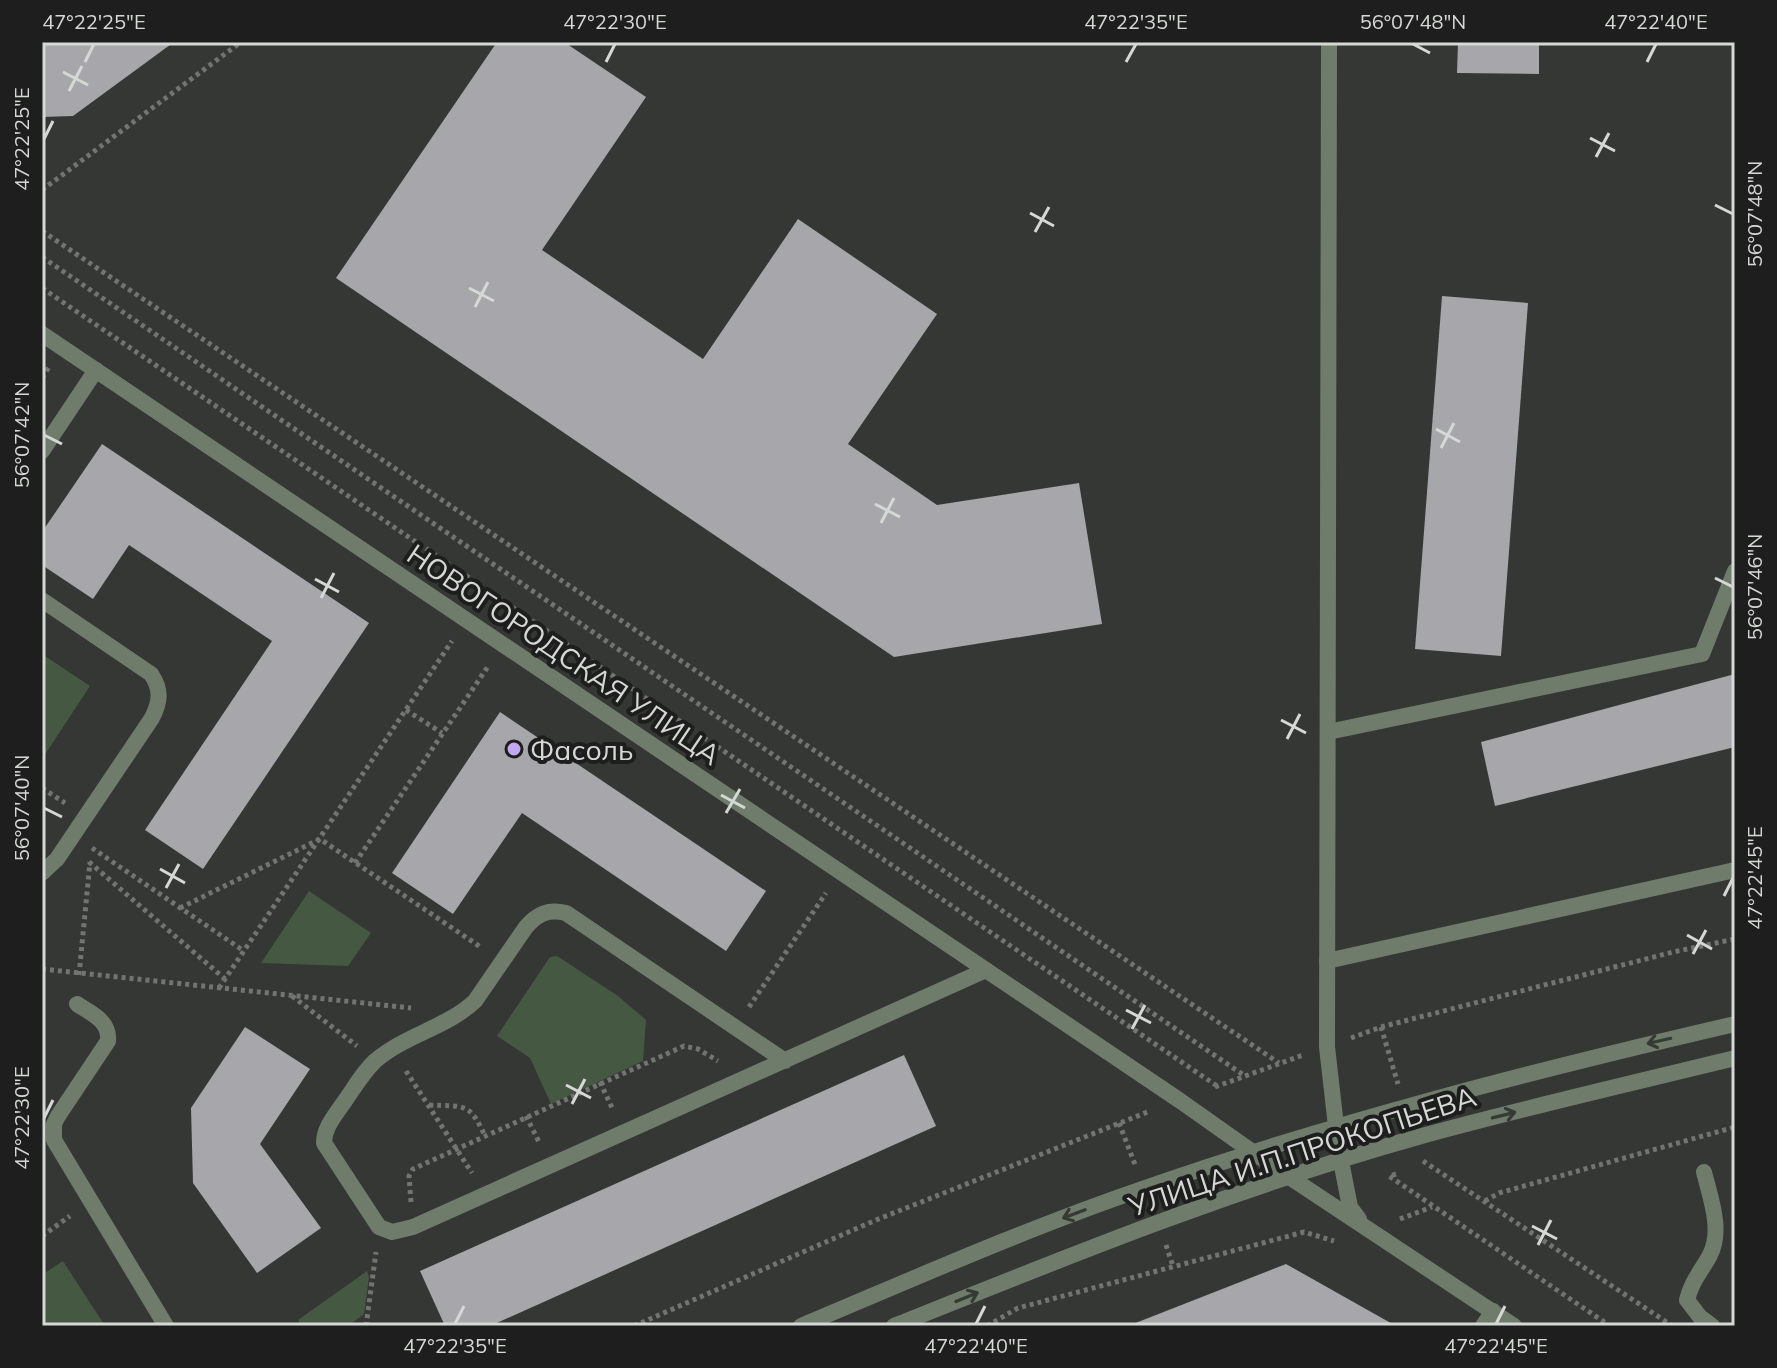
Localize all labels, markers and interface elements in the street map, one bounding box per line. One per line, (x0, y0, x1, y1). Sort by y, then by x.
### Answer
text: 47°22'25"E (42, 9, 146, 34)
text: 47°22'30"E (563, 9, 667, 34)
text: 47°22'35"E (1084, 9, 1188, 34)
text: 56°07'48"N (1360, 9, 1466, 34)
text: 47°22'40"E (1604, 9, 1708, 34)
text: 47°22'25"E (9, 87, 34, 191)
text: 56°07'48"N (1742, 161, 1767, 267)
text: 56°07'42"N (9, 382, 34, 488)
text: 56°07'46"N (1742, 534, 1767, 640)
street label: НОВОГОРОДСКАЯ УЛИЦА (401, 536, 728, 772)
place label: Фасоль (530, 732, 633, 767)
marker: Фасоль (505, 740, 523, 758)
text: 56°07'40"N (9, 755, 34, 861)
text: 47°22'45"E (1742, 826, 1767, 930)
one-way arrow (1647, 1035, 1672, 1050)
text: 47°22'30"E (9, 1066, 34, 1170)
street label: УЛИЦА И.П.ПРОКОПЬЕВА (1123, 1078, 1481, 1224)
one-way arrow (1491, 1107, 1517, 1122)
one-way arrow (1062, 1208, 1087, 1222)
one-way arrow (954, 1289, 979, 1303)
text: 47°22'35"E (403, 1333, 507, 1358)
text: 47°22'40"E (924, 1333, 1028, 1358)
text: 47°22'45"E (1444, 1333, 1548, 1358)

